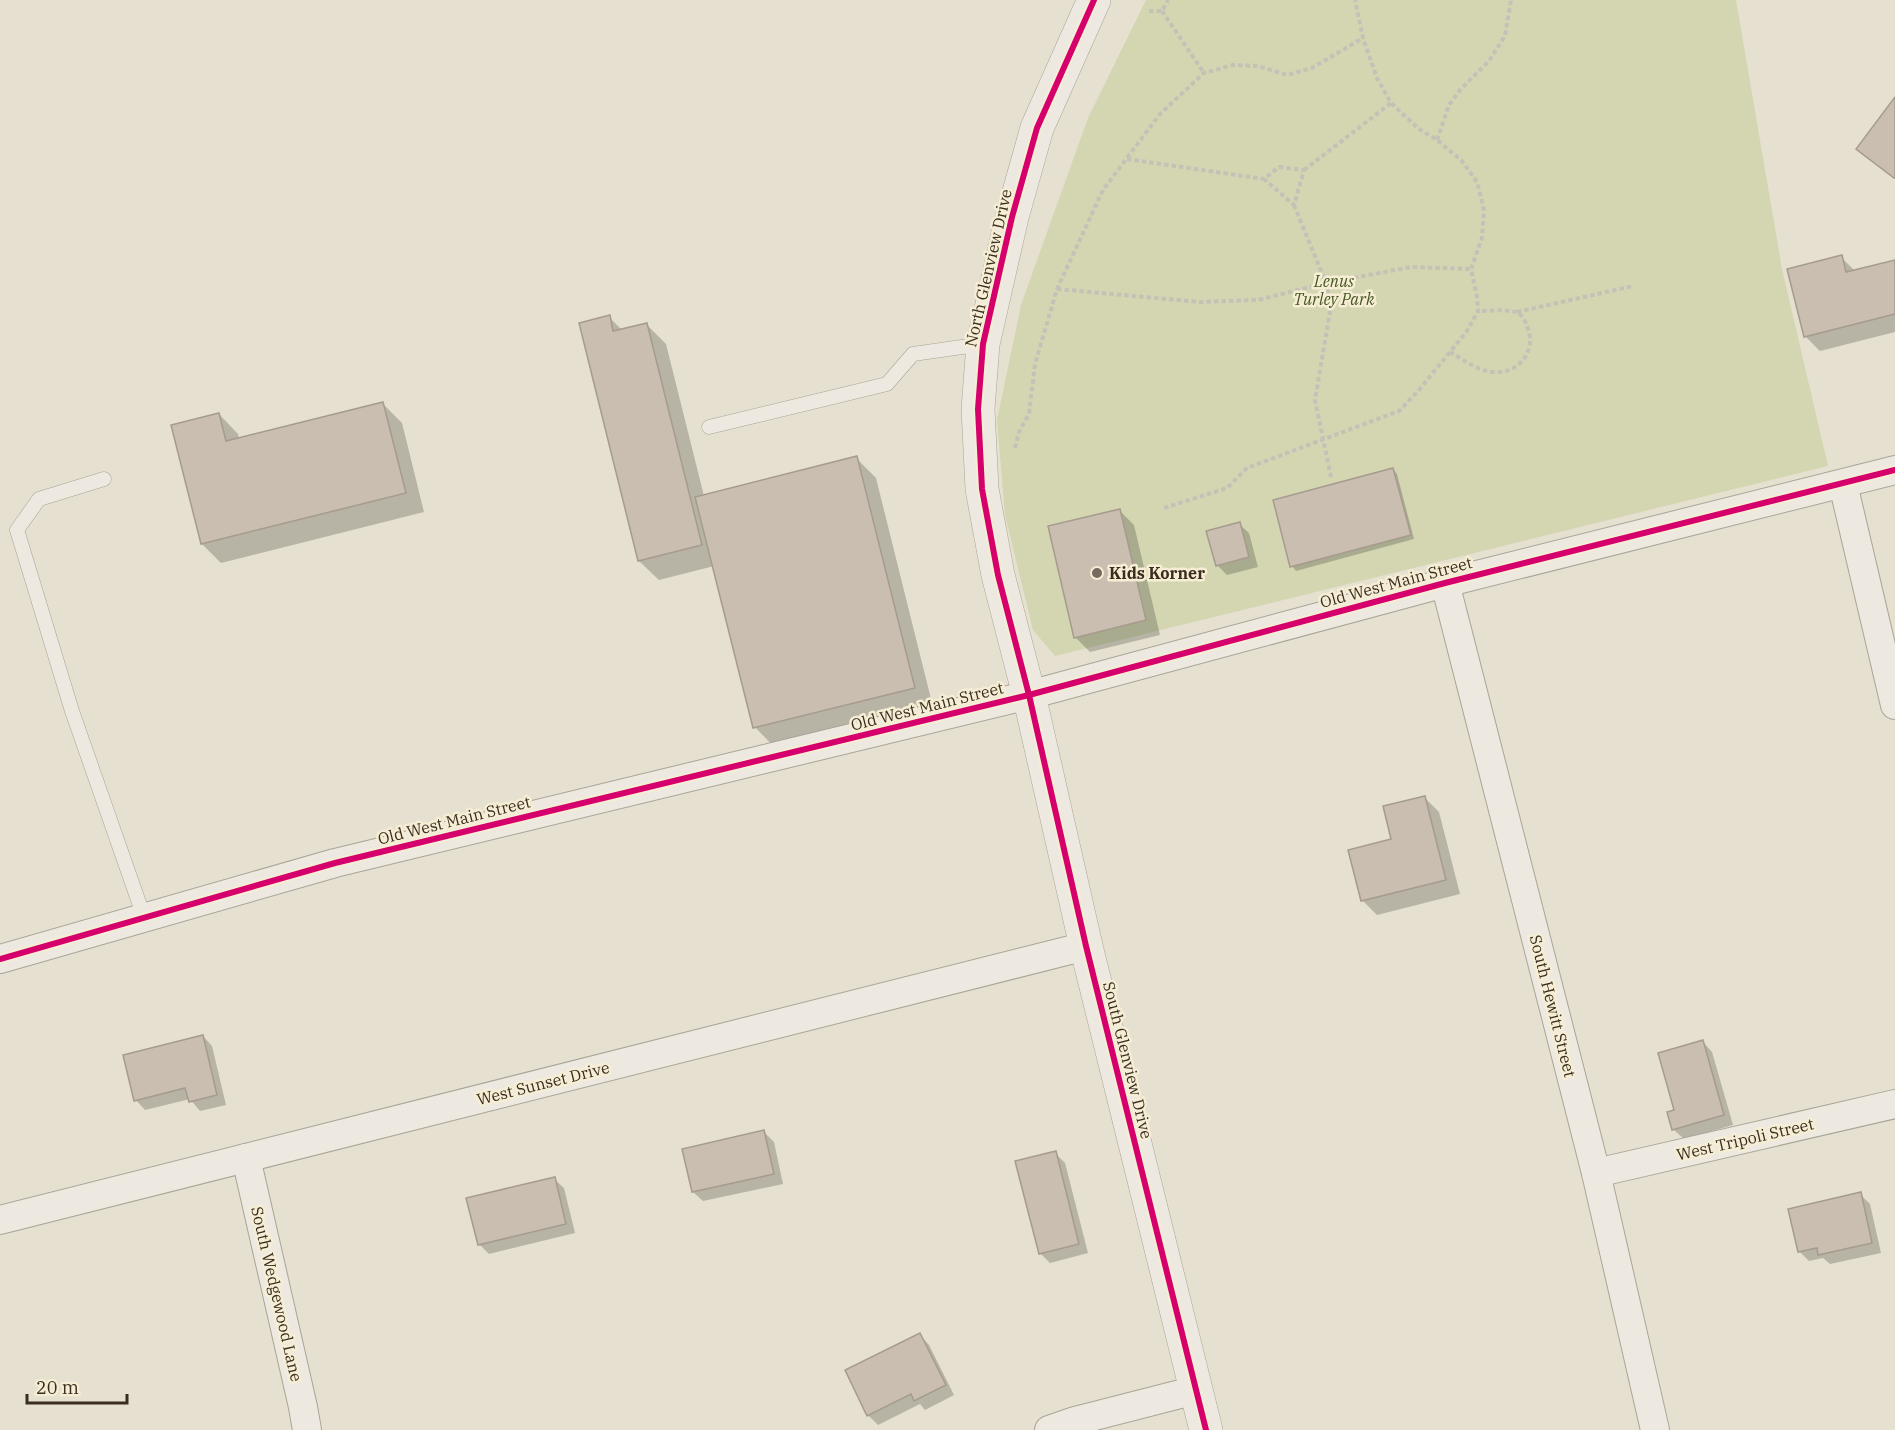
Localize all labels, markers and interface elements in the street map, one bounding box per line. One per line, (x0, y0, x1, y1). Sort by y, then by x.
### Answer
street label: North Glenview Drive (960, 187, 1016, 349)
park label: Lenus Turley Park (1293, 271, 1375, 309)
street label: Old West Main Street (1318, 552, 1475, 612)
place label: Kids Korner (1109, 563, 1205, 583)
marker: Kids Korner (1090, 566, 1104, 580)
street label: Old West Main Street (849, 677, 1006, 735)
street label: Old West Main Street (376, 791, 533, 849)
street label: South Hewitt Street (1526, 933, 1580, 1080)
street label: South Glenview Drive (1099, 979, 1157, 1141)
street label: West Sunset Drive (475, 1057, 611, 1109)
street label: West Tripoli Street (1674, 1113, 1816, 1165)
street label: South Wedgewood Lane (247, 1204, 307, 1384)
scale bar (27, 1367, 128, 1405)
text: 20 m (36, 1376, 79, 1399)

